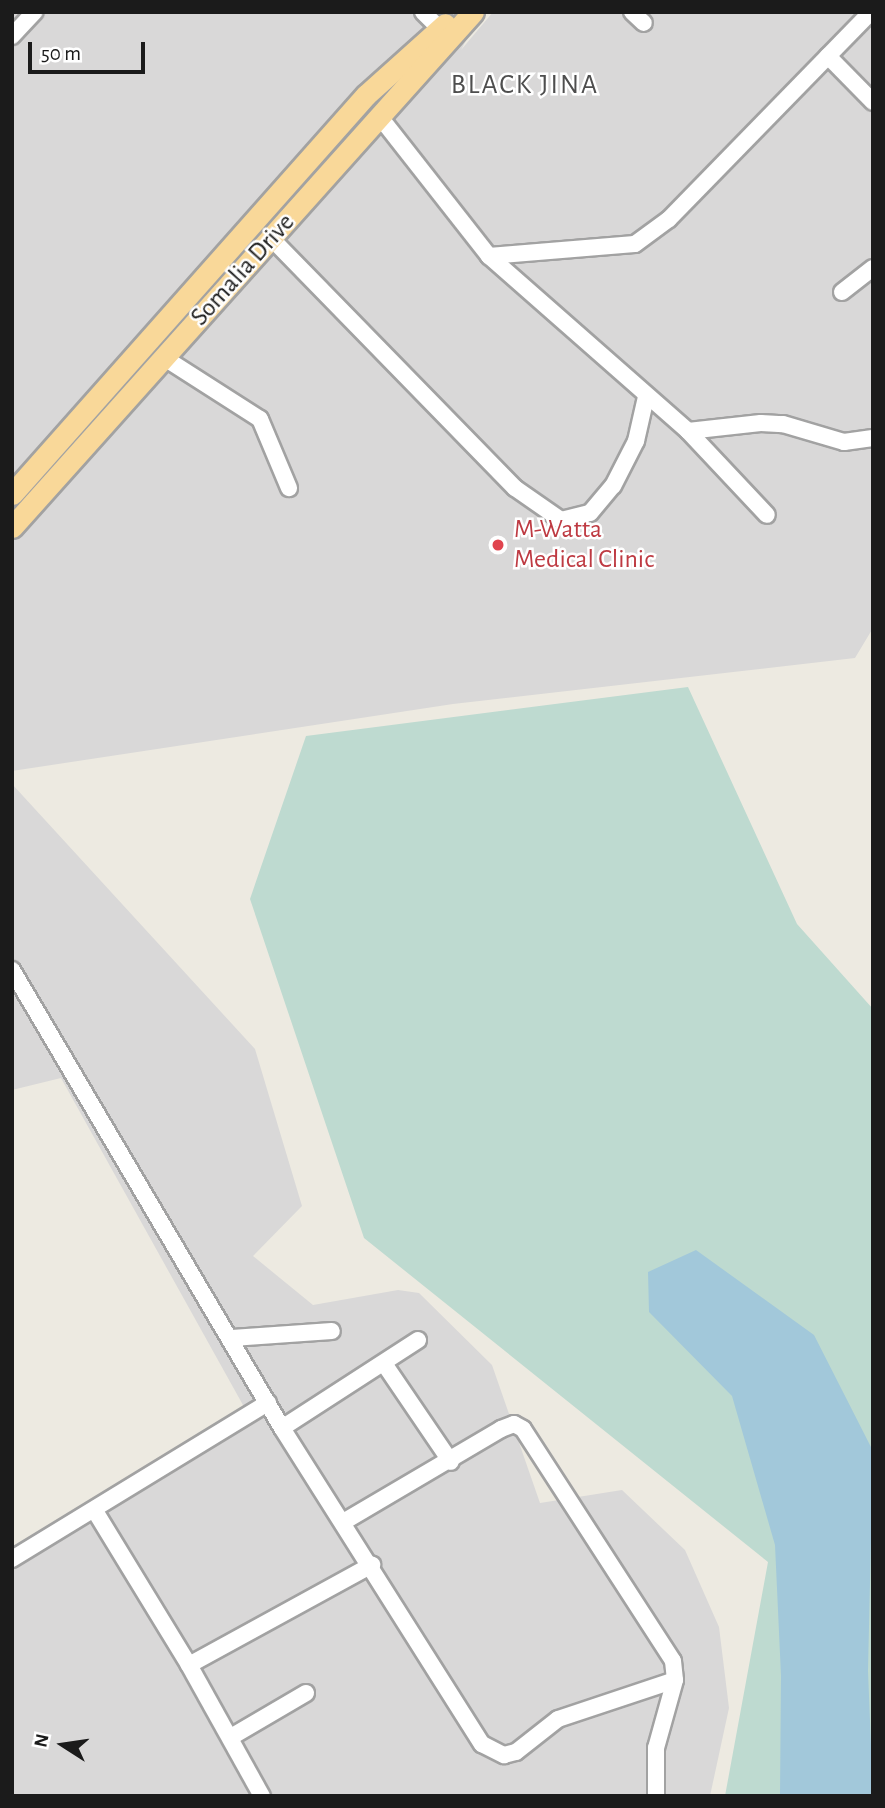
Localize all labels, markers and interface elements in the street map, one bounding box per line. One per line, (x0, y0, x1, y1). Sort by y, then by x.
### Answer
scale bar (32, 28, 149, 72)
text: 50 m (41, 43, 81, 64)
district label: BLACK JINA (452, 68, 598, 102)
street label: Somalia Drive (185, 207, 301, 333)
place label: M-Watta Medical Clinic (514, 514, 654, 576)
marker: M-Watta Medical Clinic (488, 535, 508, 555)
north arrow (28, 1710, 98, 1780)
text: N (31, 1732, 53, 1749)

